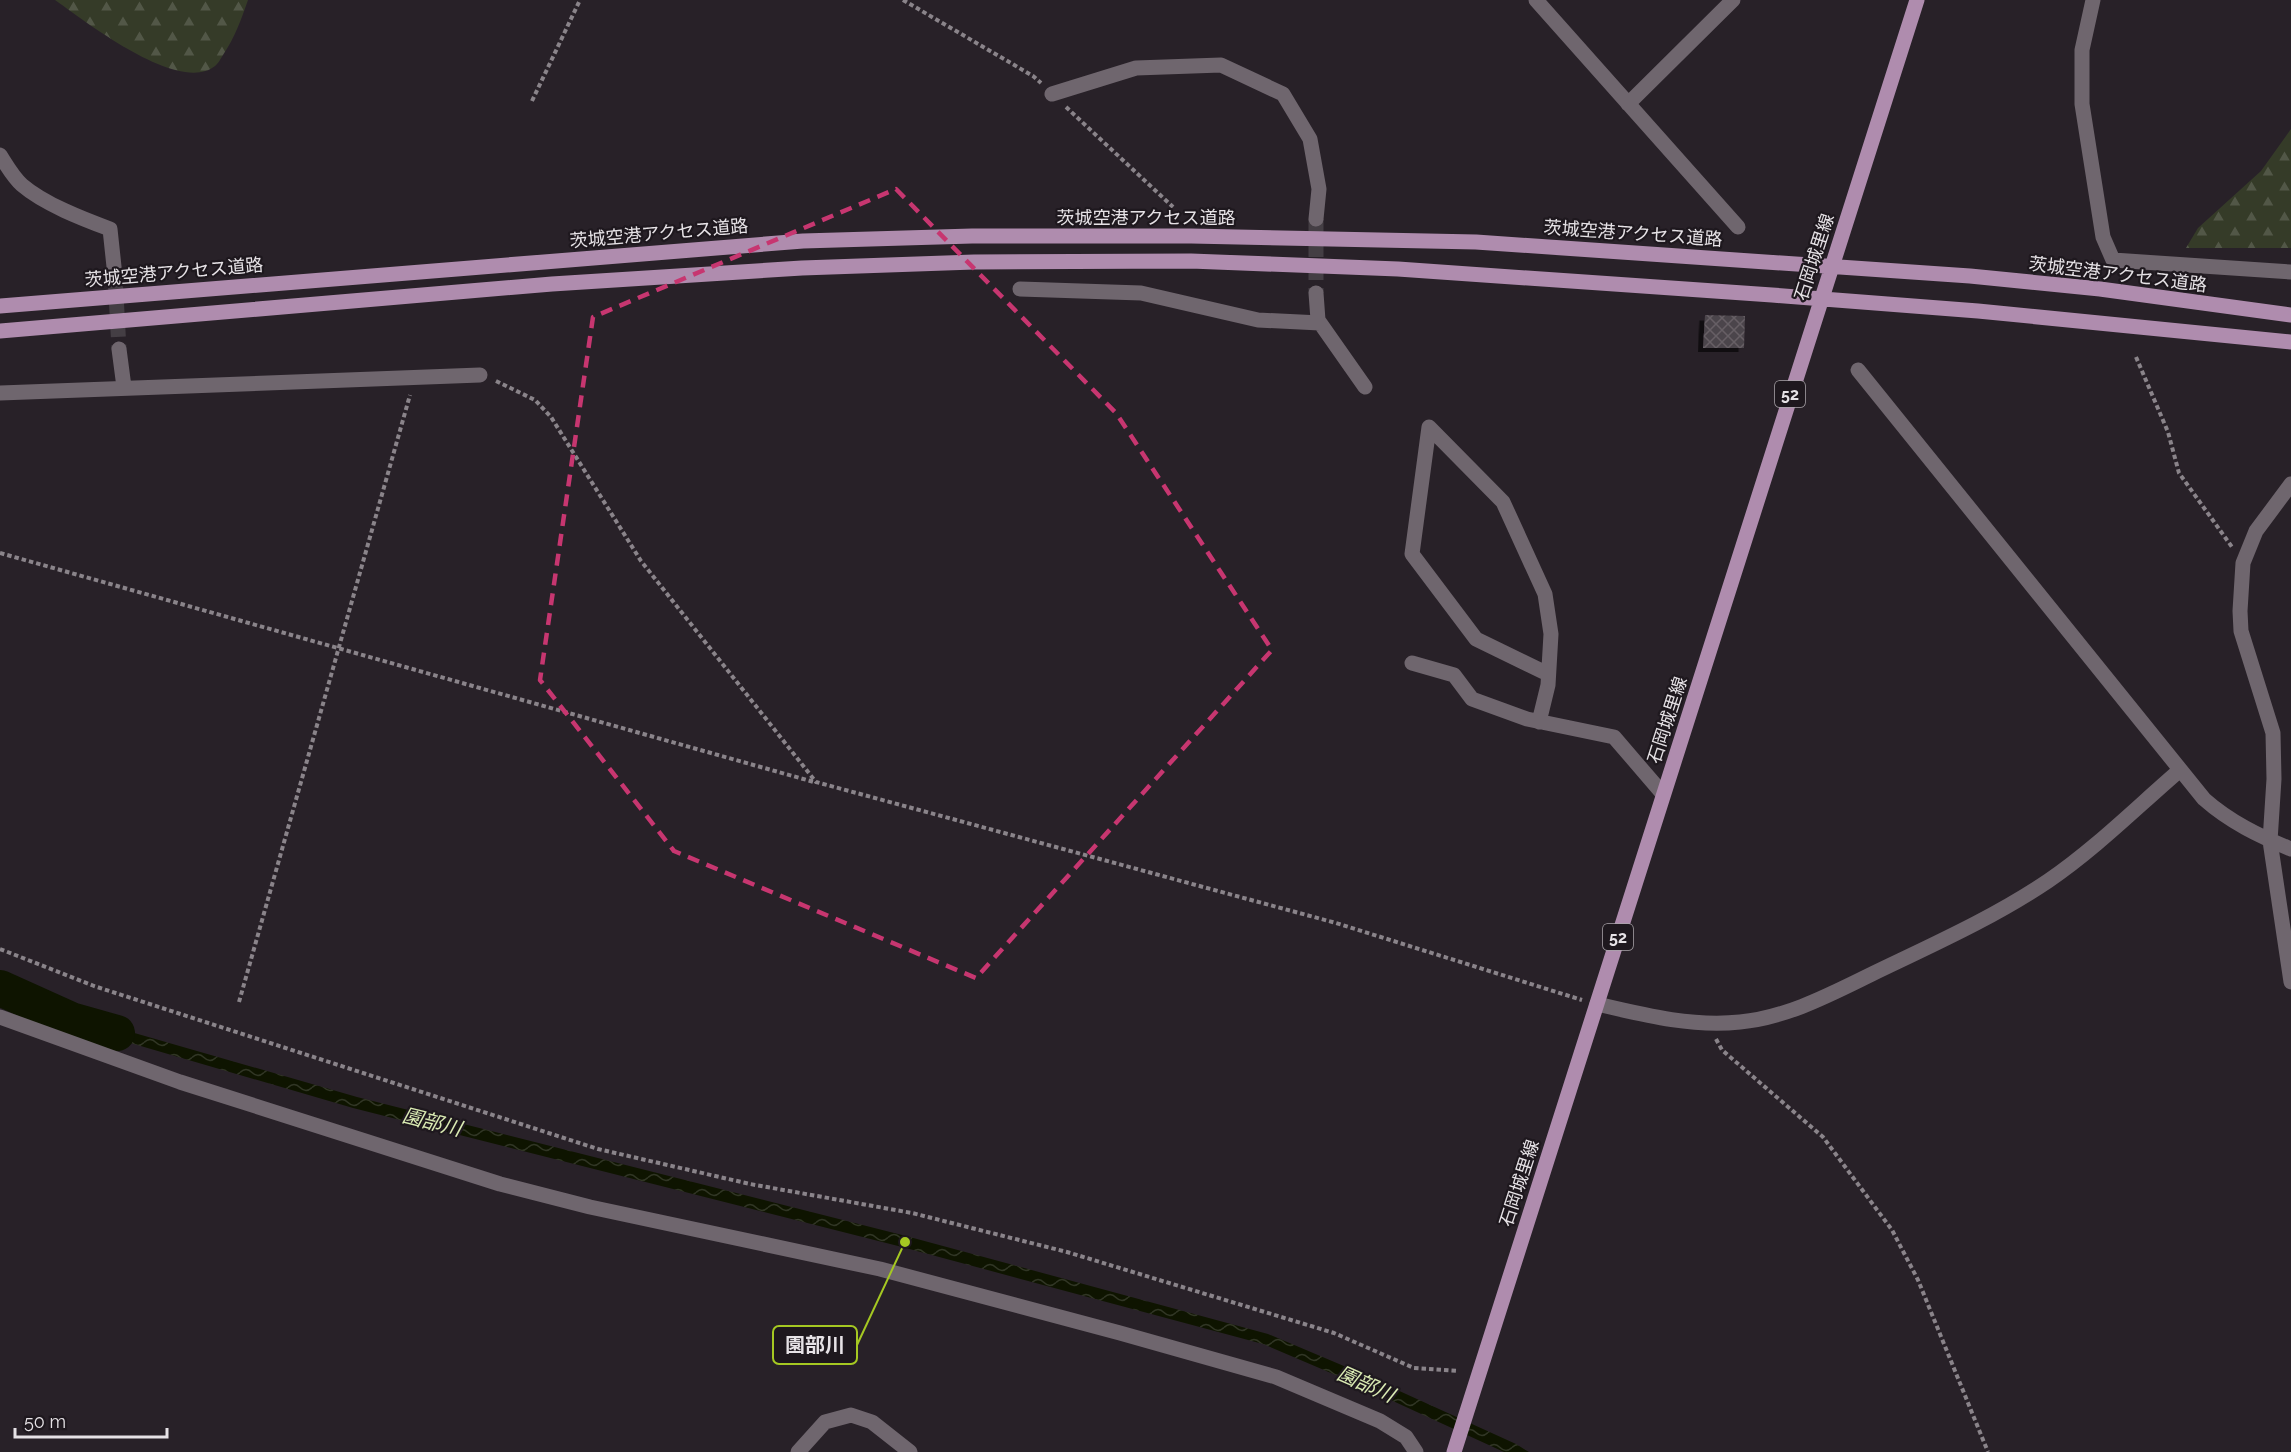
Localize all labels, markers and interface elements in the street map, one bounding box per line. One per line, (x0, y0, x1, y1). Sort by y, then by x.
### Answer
street label: 茨城空港アクセス道路 (1056, 207, 1236, 228)
street label: 石岡城里線 (1790, 211, 1838, 303)
street label: 茨城空港アクセス道路 (569, 215, 749, 251)
street label: 茨城空港アクセス道路 (1543, 216, 1723, 250)
street label: 茨城空港アクセス道路 (2028, 253, 2208, 295)
street label: 茨城空港アクセス道路 (84, 254, 264, 290)
road number: 52 (1775, 381, 1805, 407)
street label: 石岡城里線 (1643, 674, 1691, 766)
road number: 52 (1603, 924, 1633, 950)
water label: 園部川 (400, 1103, 466, 1141)
street label: 石岡城里線 (1495, 1137, 1543, 1229)
callout: 園部川 (773, 1326, 857, 1364)
text: 園部川 (785, 1333, 845, 1357)
water label: 園部川 (1334, 1361, 1400, 1408)
scale bar (15, 1401, 166, 1439)
text: 50 m (24, 1411, 66, 1432)

